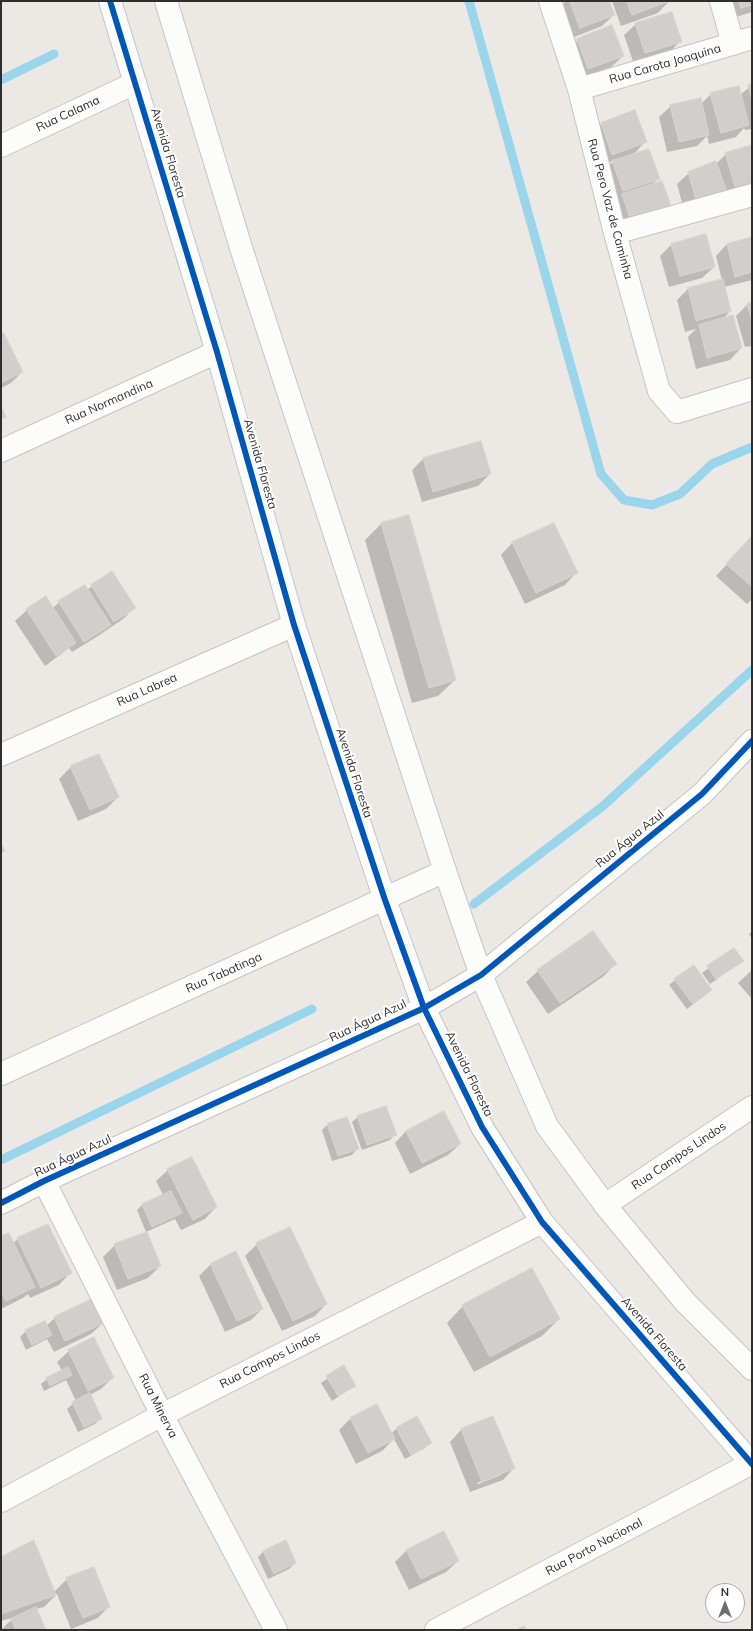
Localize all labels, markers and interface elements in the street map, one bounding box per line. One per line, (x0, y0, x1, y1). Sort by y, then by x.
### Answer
street label: Rua Carota Joaquina (607, 41, 723, 87)
street label: Rua Calama (34, 93, 102, 135)
street label: Avenida Floresta (147, 106, 189, 200)
street label: Rua Pero Vaz de Caminha (584, 137, 636, 281)
street label: Rua Normandina (63, 376, 155, 428)
street label: Avenida Floresta (240, 417, 280, 511)
street label: Rua Labrea (115, 670, 179, 710)
street label: Avenida Floresta (333, 726, 375, 820)
street label: Rua Água Azul (593, 807, 667, 871)
street label: Rua Tabatinga (184, 950, 264, 996)
street label: Rua Água Azul (327, 997, 409, 1045)
street label: Avenida Floresta (442, 1029, 496, 1119)
street label: Rua Campos Lindos (629, 1119, 729, 1193)
street label: Rua Água Azul (32, 1132, 114, 1180)
street label: Avenida Floresta (618, 1294, 690, 1374)
street label: Rua Campos Lindos (217, 1328, 323, 1392)
street label: Rua Minerva (136, 1371, 180, 1441)
street label: Rua Porto Nacional (543, 1515, 645, 1579)
north arrow (705, 1583, 745, 1623)
text: N (721, 1585, 729, 1599)

